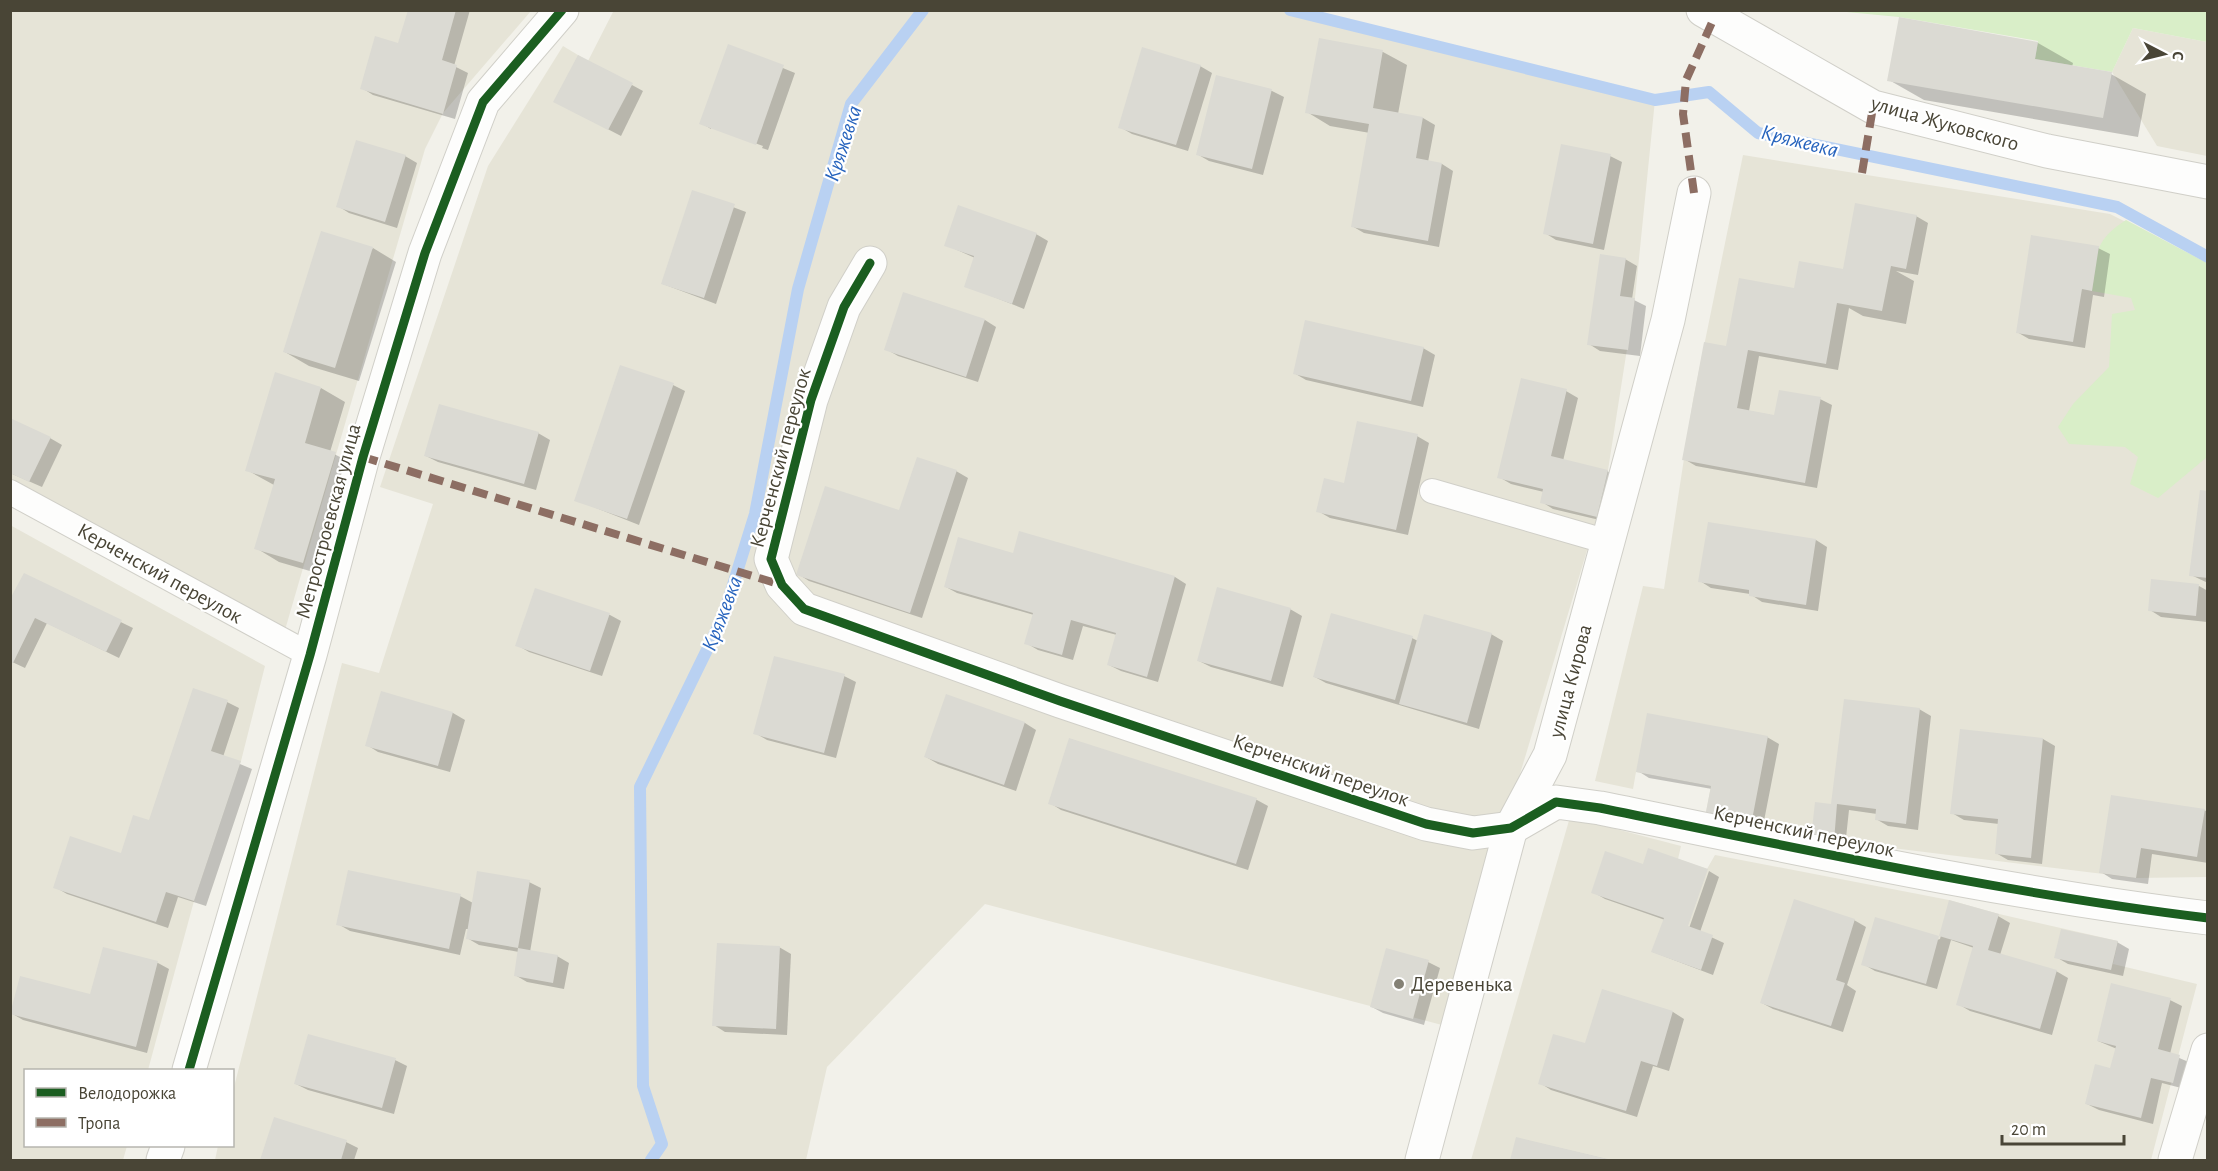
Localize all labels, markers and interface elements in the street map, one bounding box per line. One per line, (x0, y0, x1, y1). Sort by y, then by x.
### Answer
north arrow (2134, 24, 2194, 84)
text: С (2169, 50, 2186, 61)
street label: улица Жуковского (1868, 92, 2021, 155)
water label: Кряжевка (820, 103, 866, 184)
water label: Кряжевка (1759, 121, 1840, 162)
street label: Керченский переулок (746, 366, 815, 550)
street label: Метростроевская улица (292, 421, 365, 621)
street label: Керченский переулок (74, 519, 246, 628)
water label: Кряжевка (698, 573, 747, 654)
street label: улица Кирова (1545, 622, 1596, 741)
street label: Керченский переулок (1230, 730, 1412, 811)
street label: Керченский переулок (1711, 802, 1897, 861)
place label: Деревенька (1411, 974, 1513, 995)
marker: Деревенька (1392, 977, 1406, 991)
legend (24, 1069, 234, 1147)
text: Велодорожка (78, 1085, 176, 1103)
scale bar (2002, 1108, 2124, 1146)
text: Тропа (78, 1115, 121, 1133)
text: 20 m (2011, 1121, 2046, 1139)

